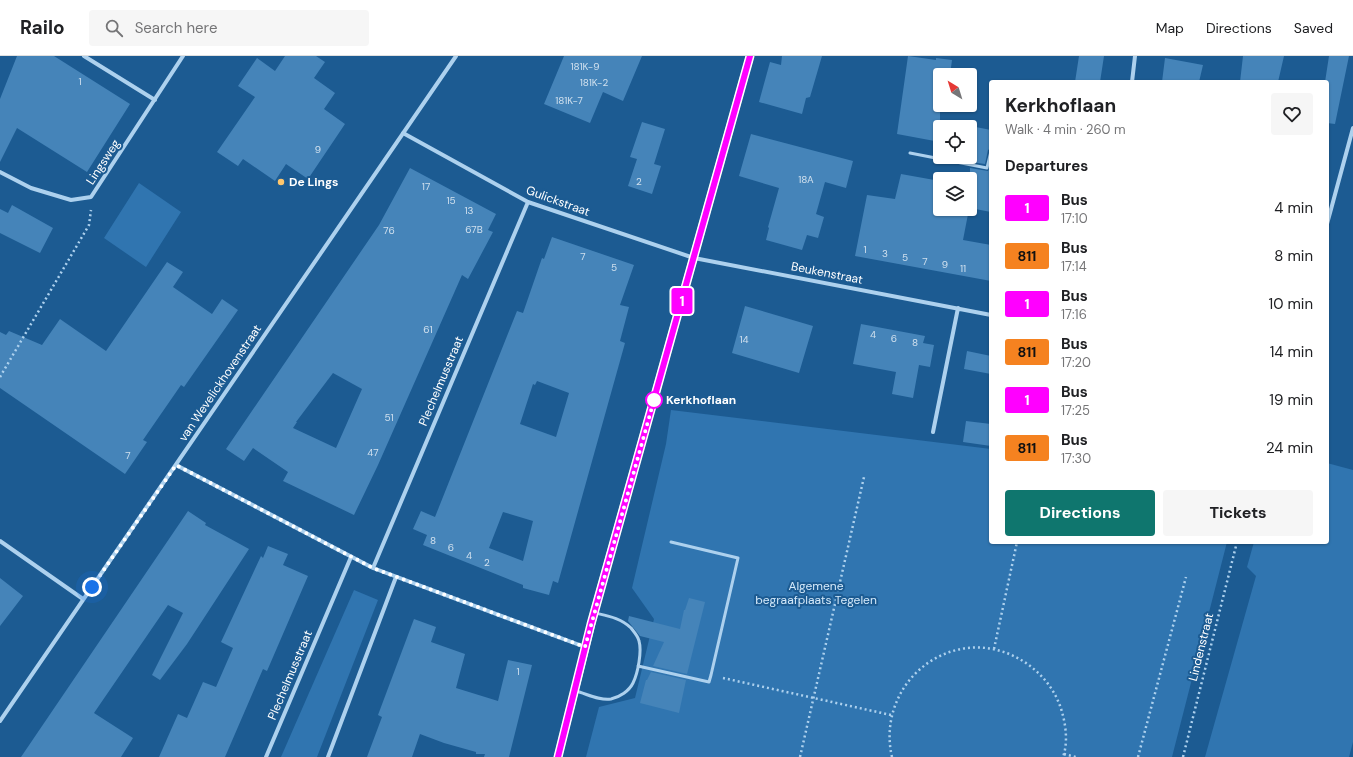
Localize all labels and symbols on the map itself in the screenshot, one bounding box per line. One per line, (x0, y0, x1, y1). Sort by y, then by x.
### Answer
house number: 181K-9 (570, 60, 600, 73)
north arrow (933, 68, 977, 112)
house number: 1 (78, 75, 82, 88)
house number: 181K-2 (580, 76, 609, 89)
house number: 181K-7 (555, 94, 583, 107)
street label: Lingsweg (82, 136, 124, 188)
house number: 9 (315, 143, 321, 156)
house number: 18A (798, 173, 814, 186)
place label: De Lings (289, 174, 338, 190)
house number: 2 (636, 175, 642, 188)
marker: De Lings (276, 177, 286, 187)
house number: 17 (422, 180, 430, 193)
street label: Gulickstraat (524, 182, 592, 220)
house number: 15 (446, 194, 456, 207)
house number: 13 (464, 204, 474, 217)
house number: 67B (465, 223, 483, 236)
house number: 76 (383, 224, 395, 237)
house number: 1 (863, 243, 867, 256)
house number: 3 (882, 247, 888, 260)
house number: 7 (580, 250, 586, 263)
house number: 5 (902, 251, 908, 264)
house number: 7 (922, 255, 928, 268)
street label: Beukenstraat (790, 258, 865, 288)
house number: 9 (942, 258, 948, 271)
house number: 5 (611, 261, 617, 274)
house number: 11 (960, 262, 966, 275)
line badge: 1 (669, 288, 695, 314)
street label: van Wevelickhovenstraat (175, 321, 265, 444)
house number: 61 (423, 323, 433, 336)
house number: 4 (870, 328, 876, 341)
house number: 6 (891, 332, 897, 345)
house number: 14 (739, 333, 749, 346)
street label: Plechelmusstraat (415, 334, 467, 428)
house number: 8 (912, 336, 918, 349)
marker: Kerkhoflaan (645, 391, 663, 409)
place label: Kerkhoflaan (666, 392, 736, 408)
house number: 51 (384, 411, 394, 424)
house number: 47 (367, 446, 379, 459)
house number: 7 (125, 449, 131, 462)
house number: 8 (430, 534, 436, 547)
house number: 6 (448, 541, 454, 554)
house number: 4 (466, 549, 472, 562)
house number: 2 (484, 556, 490, 569)
your location (82, 577, 102, 597)
park label: Algemene begraafplaats Tegelen (755, 578, 877, 608)
street label: Lindenstraat (1185, 611, 1217, 683)
street label: Plechelmusstraat (264, 628, 316, 722)
house number: 1 (516, 665, 520, 678)

